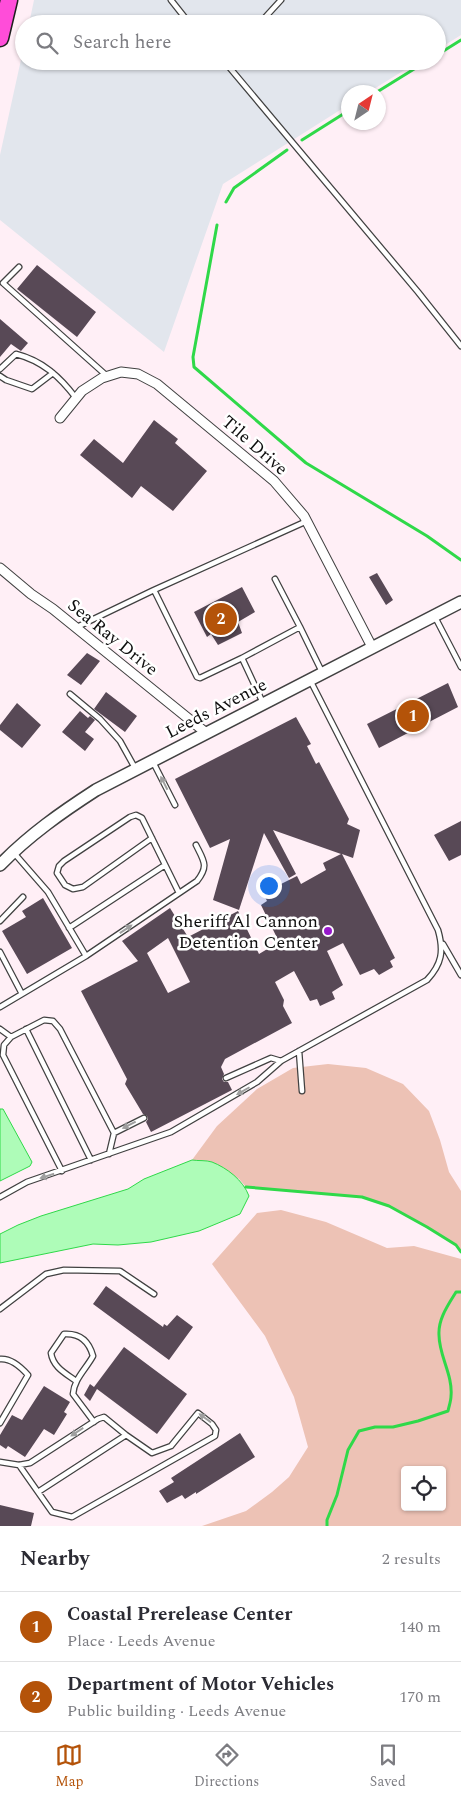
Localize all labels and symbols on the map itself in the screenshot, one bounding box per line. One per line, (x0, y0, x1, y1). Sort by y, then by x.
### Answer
north arrow (341, 85, 386, 130)
street label: Tile Drive (215, 409, 294, 482)
street label: Sea Ray Drive (61, 592, 164, 683)
pin: 2 (205, 600, 237, 638)
street label: Leeds Avenue (161, 671, 272, 746)
pin: 1 (397, 697, 429, 735)
one-way arrow (160, 775, 168, 790)
your location (256, 873, 282, 899)
place label: Sheriff Al Cannon Detention Center (174, 908, 318, 956)
one-way arrow (120, 924, 133, 934)
marker: Sheriff Al Cannon Detention Center (322, 925, 334, 937)
one-way arrow (236, 1086, 249, 1095)
one-way arrow (122, 1121, 136, 1129)
one-way arrow (39, 1172, 54, 1180)
one-way arrow (198, 1413, 212, 1423)
one-way arrow (70, 1428, 84, 1437)

